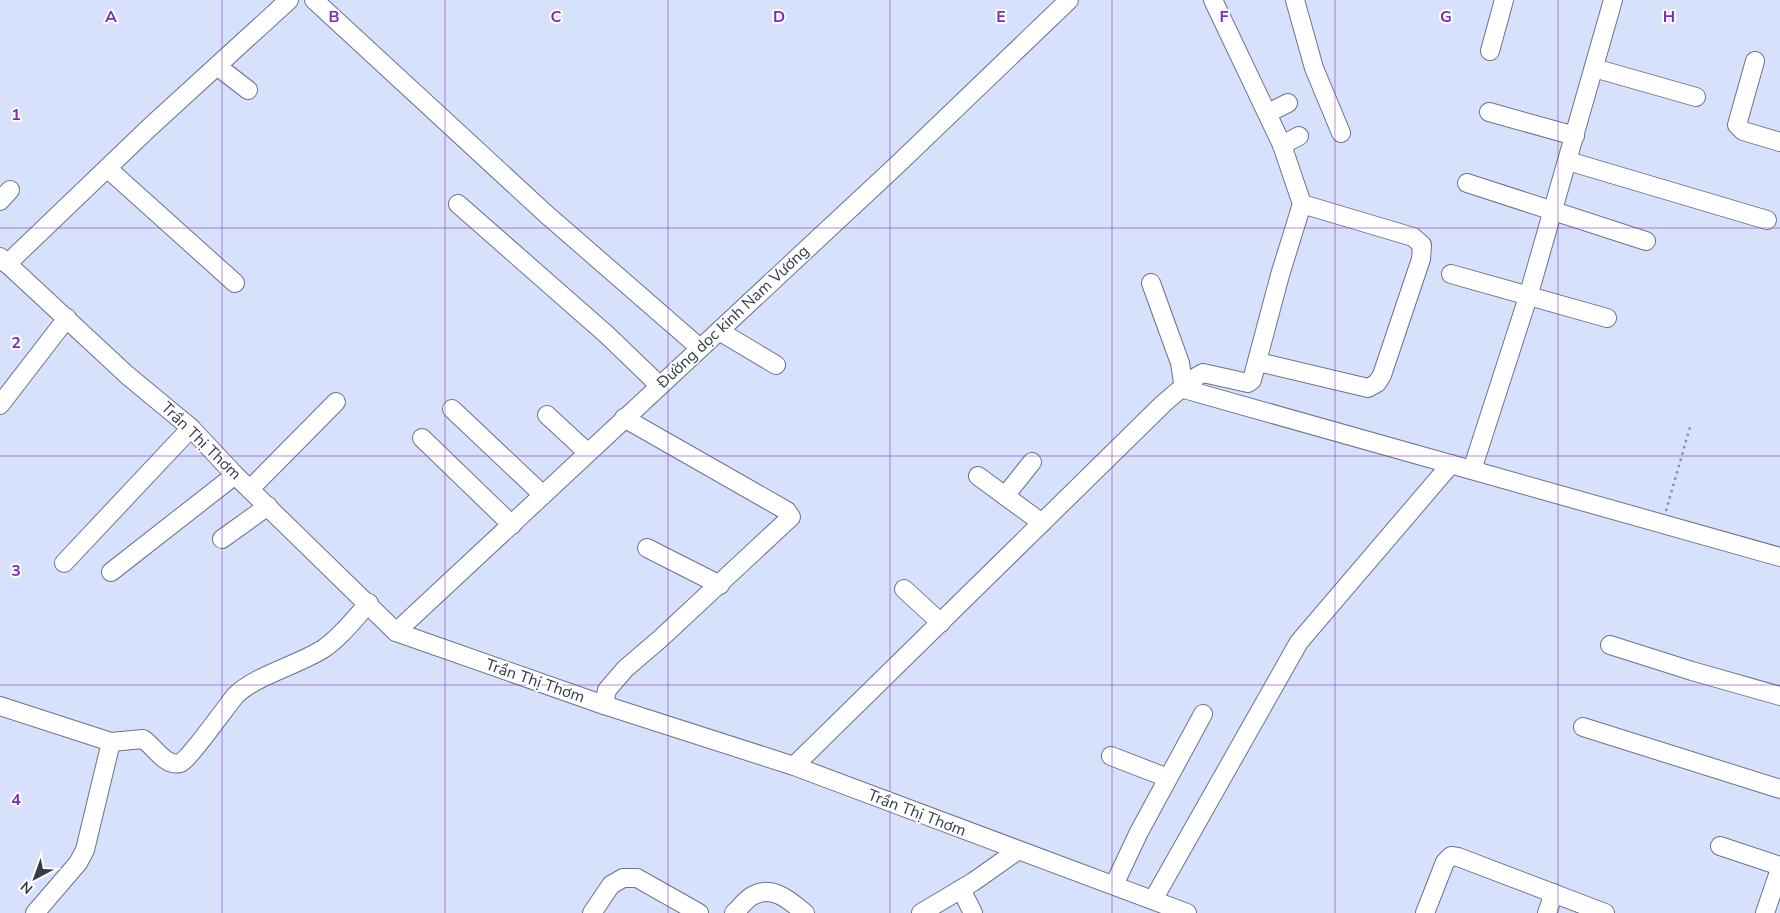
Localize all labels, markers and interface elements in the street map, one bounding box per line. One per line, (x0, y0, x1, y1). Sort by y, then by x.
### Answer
text: A (105, 6, 117, 28)
text: B (328, 6, 340, 28)
text: C (551, 6, 562, 28)
text: D (773, 6, 785, 28)
text: E (996, 6, 1006, 28)
text: F (1220, 6, 1229, 28)
text: G (1440, 6, 1452, 28)
text: H (1663, 6, 1675, 28)
text: 1 (11, 104, 21, 126)
street label: Đường dọc kinh Nam Vương (651, 240, 814, 394)
text: 2 (11, 332, 21, 354)
street label: Trần Thị Thơm (156, 397, 246, 485)
text: 3 (11, 560, 21, 582)
street label: Trần Thị Thơm (482, 654, 588, 708)
street label: Trần Thị Thơm (865, 784, 969, 842)
text: 4 (11, 789, 21, 811)
north arrow (10, 853, 60, 903)
text: N (17, 877, 37, 898)

